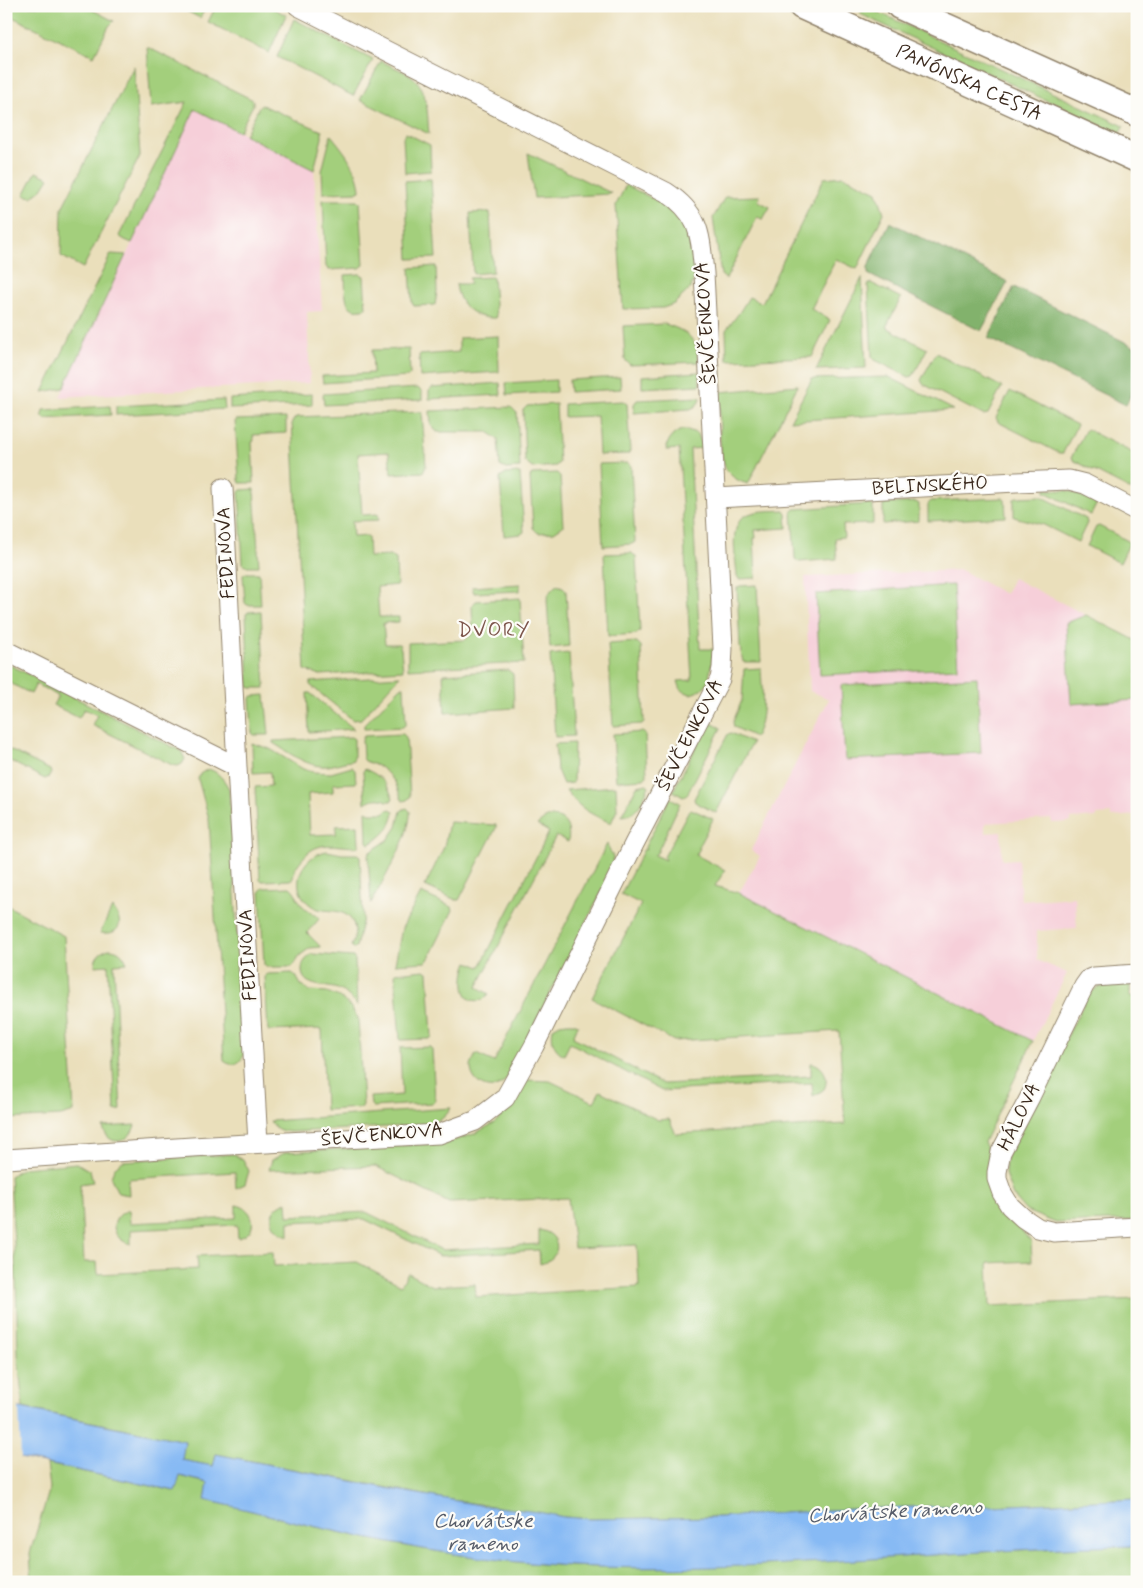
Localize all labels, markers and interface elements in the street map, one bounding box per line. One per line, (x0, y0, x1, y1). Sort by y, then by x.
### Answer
street label: PANÓNSKA CESTA (892, 38, 1046, 127)
street label: ŠEVČENKOVA (688, 261, 723, 385)
street label: BELINSKÉHO (871, 469, 989, 502)
street label: FEDINOVA (211, 506, 241, 600)
district label: DVORY (457, 616, 531, 644)
street label: ŠEVČENKOVA (650, 674, 729, 795)
street label: FEDINOVA (233, 908, 263, 1002)
street label: HÁLOVA (991, 1078, 1046, 1155)
street label: ŠEVČENKOVA (320, 1116, 444, 1153)
water label: Chorvátske rameno (807, 1494, 983, 1530)
water label: Chorvátske rameno (433, 1508, 534, 1558)

